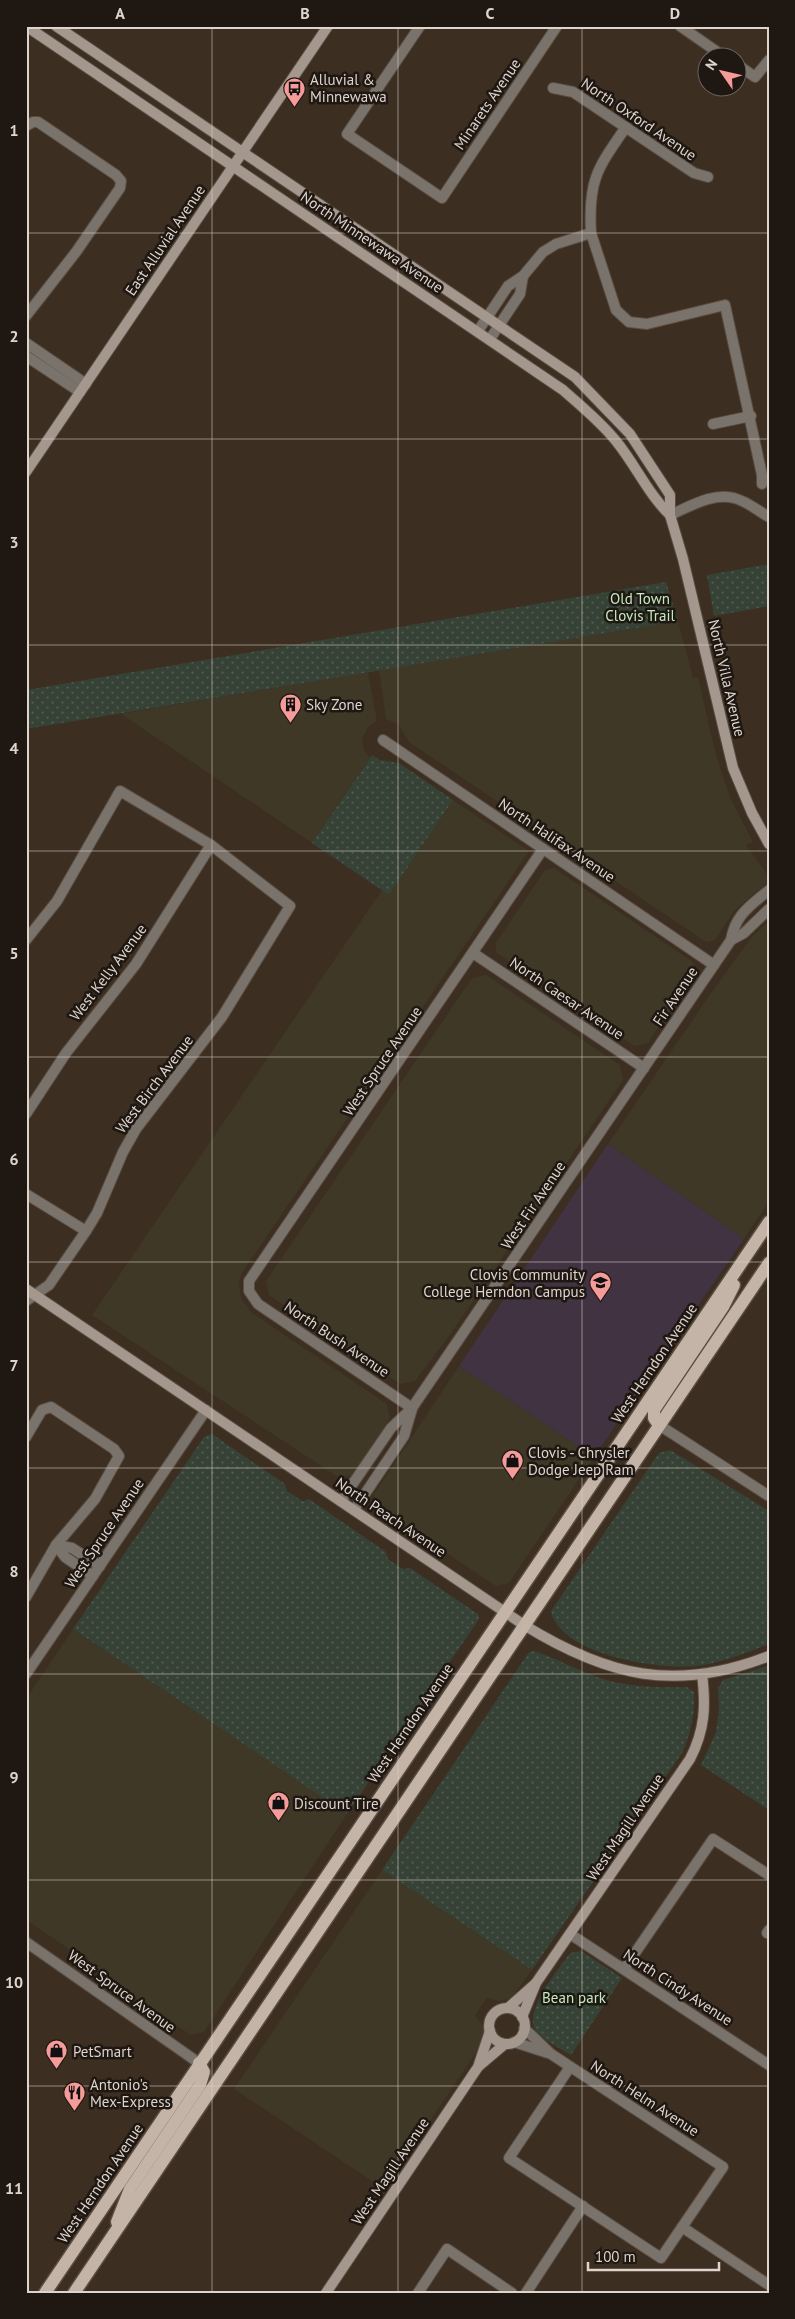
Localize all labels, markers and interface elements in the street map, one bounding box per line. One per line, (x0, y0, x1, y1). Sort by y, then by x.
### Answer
text: A (115, 3, 125, 23)
text: B (300, 3, 310, 23)
text: C (486, 3, 495, 23)
text: D (670, 3, 680, 23)
north arrow (698, 48, 748, 98)
street label: Minarets Avenue (449, 55, 525, 153)
text: N (701, 56, 721, 74)
place label: Alluvial & Minnewawa (310, 70, 387, 106)
street label: North Oxford Avenue (578, 73, 700, 165)
bus stop icon: Alluvial & Minnewawa (282, 76, 306, 107)
text: 1 (9, 120, 19, 140)
street label: East Alluvial Avenue (121, 181, 209, 299)
street label: North Minnewawa Avenue (297, 187, 447, 297)
text: 2 (9, 326, 19, 346)
text: 3 (9, 532, 19, 552)
park label: Old Town Clovis Trail (605, 589, 675, 625)
street label: North Villa Avenue (704, 618, 750, 738)
building icon: Sky Zone (278, 692, 302, 723)
place label: Sky Zone (306, 695, 362, 714)
text: 4 (9, 738, 19, 758)
street label: North Halifax Avenue (495, 794, 619, 886)
street label: West Kelly Avenue (65, 920, 151, 1024)
text: 5 (9, 943, 19, 963)
street label: North Caesar Avenue (506, 953, 628, 1043)
street label: Fir Avenue (648, 963, 702, 1029)
street label: West Spruce Avenue (338, 1002, 426, 1120)
street label: West Birch Avenue (111, 1031, 197, 1137)
text: 6 (9, 1149, 19, 1169)
street label: West Fir Avenue (497, 1157, 569, 1253)
place label: Clovis Community College Herndon Campus (423, 1265, 585, 1301)
school or university icon: Clovis Community College Herndon Campus (589, 1271, 613, 1302)
street label: North Bush Avenue (281, 1297, 393, 1381)
street label: West Herndon Avenue (607, 1299, 701, 1427)
text: 7 (9, 1355, 19, 1375)
place label: Clovis - Chrysler Dodge Jeep Ram (528, 1443, 634, 1479)
shop icon: Clovis - Chrysler Dodge Jeep Ram (500, 1449, 524, 1480)
street label: North Peach Avenue (332, 1473, 450, 1561)
street label: West Spruce Avenue (60, 1474, 148, 1592)
text: 8 (9, 1561, 19, 1581)
street label: West Herndon Avenue (363, 1659, 457, 1787)
text: 9 (9, 1767, 19, 1787)
street label: West Magill Avenue (582, 1770, 668, 1884)
shop icon: Discount Tire (266, 1791, 290, 1822)
place label: Discount Tire (294, 1794, 379, 1813)
street label: North Cindy Avenue (620, 1945, 736, 2029)
street label: West Spruce Avenue (64, 1946, 180, 2036)
text: 10 (5, 1972, 23, 1992)
park label: Bean park (542, 1988, 607, 2007)
shop icon: PetSmart (45, 2039, 69, 2070)
place label: PetSmart (73, 2042, 132, 2061)
street label: North Helm Avenue (587, 2056, 703, 2140)
place label: Antonio's Mex-Express (90, 2075, 171, 2111)
restaurant icon: Antonio's Mex-Express (62, 2081, 86, 2112)
street label: West Magill Avenue (347, 2114, 433, 2228)
street label: West Herndon Avenue (53, 2119, 147, 2247)
text: 11 (5, 2178, 23, 2198)
scale bar (588, 2239, 719, 2271)
text: 100 m (595, 2247, 636, 2266)

